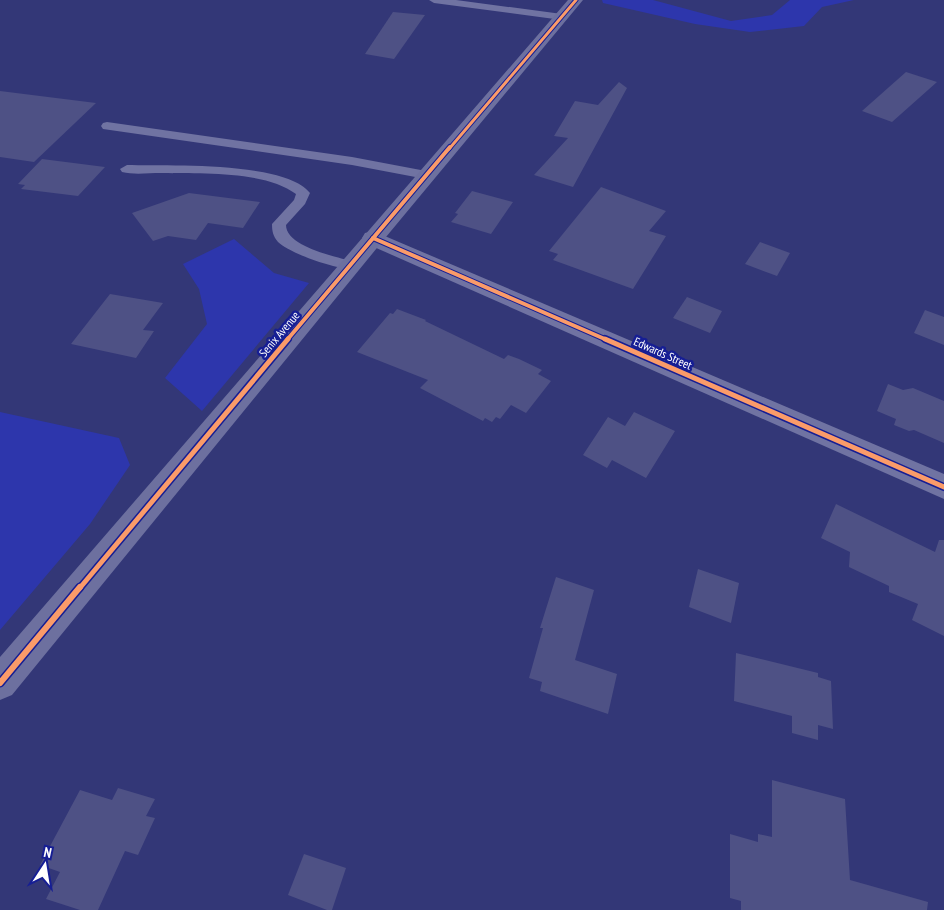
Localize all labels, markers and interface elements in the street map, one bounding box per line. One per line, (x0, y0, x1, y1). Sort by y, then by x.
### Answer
street label: Senix Avenue (256, 308, 303, 360)
street label: Edwards Street (632, 334, 695, 373)
north arrow (20, 840, 70, 890)
text: N (42, 843, 53, 862)

